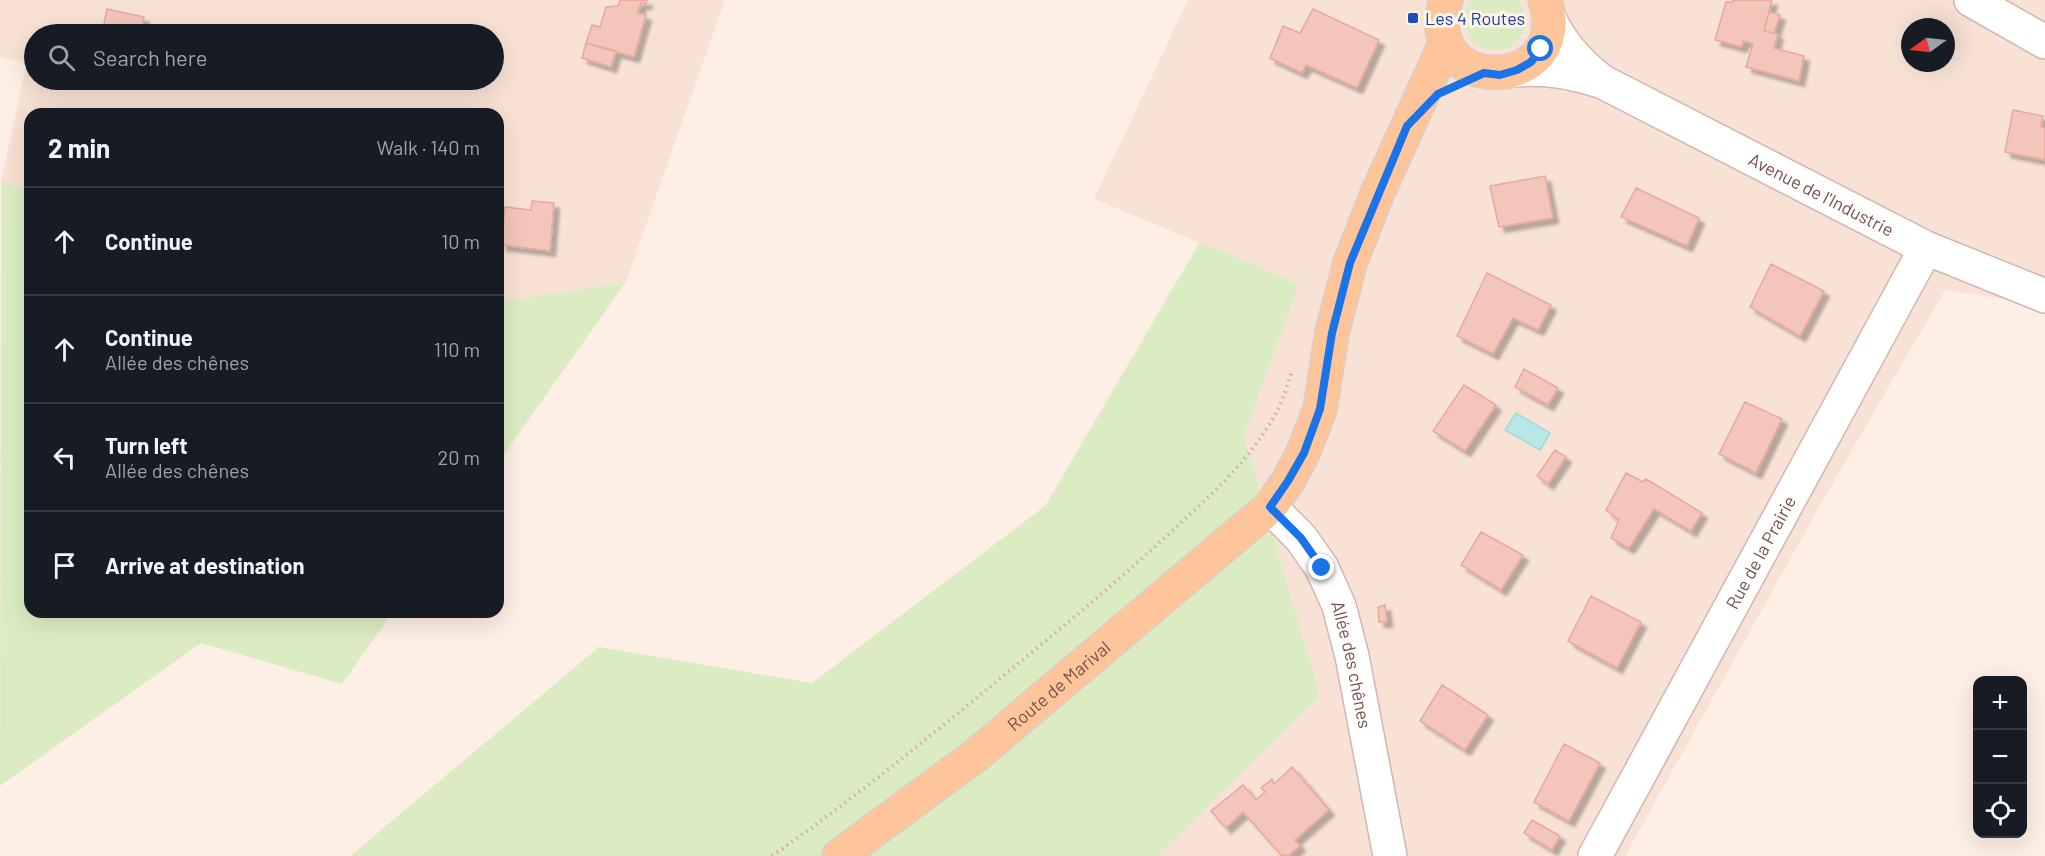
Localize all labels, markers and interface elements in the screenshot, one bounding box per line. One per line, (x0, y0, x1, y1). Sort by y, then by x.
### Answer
place label: Les 4 Routes (1425, 7, 1525, 29)
marker: Les 4 Routes (1406, 11, 1420, 25)
north arrow (1901, 18, 1955, 72)
search box (24, 24, 504, 90)
route start (1527, 35, 1553, 61)
icon: search (45, 41, 78, 74)
text: Search here (93, 44, 207, 70)
text: 2 min (48, 132, 110, 163)
text: Walk · 140 m (376, 135, 480, 159)
street label: Avenue de l'Industrie (1745, 148, 1898, 241)
icon: ahead (48, 225, 81, 258)
text: Continue (105, 228, 193, 254)
text: 10 m (441, 229, 480, 253)
text: Continue (105, 324, 193, 350)
icon: ahead (48, 333, 81, 366)
text: 110 m (434, 337, 480, 361)
text: Allée des chênes (105, 350, 249, 374)
text: Turn left (105, 432, 188, 458)
icon: left (48, 441, 81, 474)
text: 20 m (437, 445, 480, 469)
text: Allée des chênes (105, 458, 249, 482)
street label: Rue de la Prairie (1721, 492, 1800, 613)
icon: arrive (48, 549, 81, 582)
text: Arrive at destination (105, 552, 304, 578)
route end (1308, 554, 1334, 580)
street label: Allée des chênes (1327, 598, 1376, 730)
street label: Route de Marival (1002, 636, 1114, 735)
map controls (1973, 676, 2027, 838)
button: + (1973, 676, 2027, 730)
button: − (1973, 730, 2027, 784)
button: locate (1973, 784, 2027, 838)

